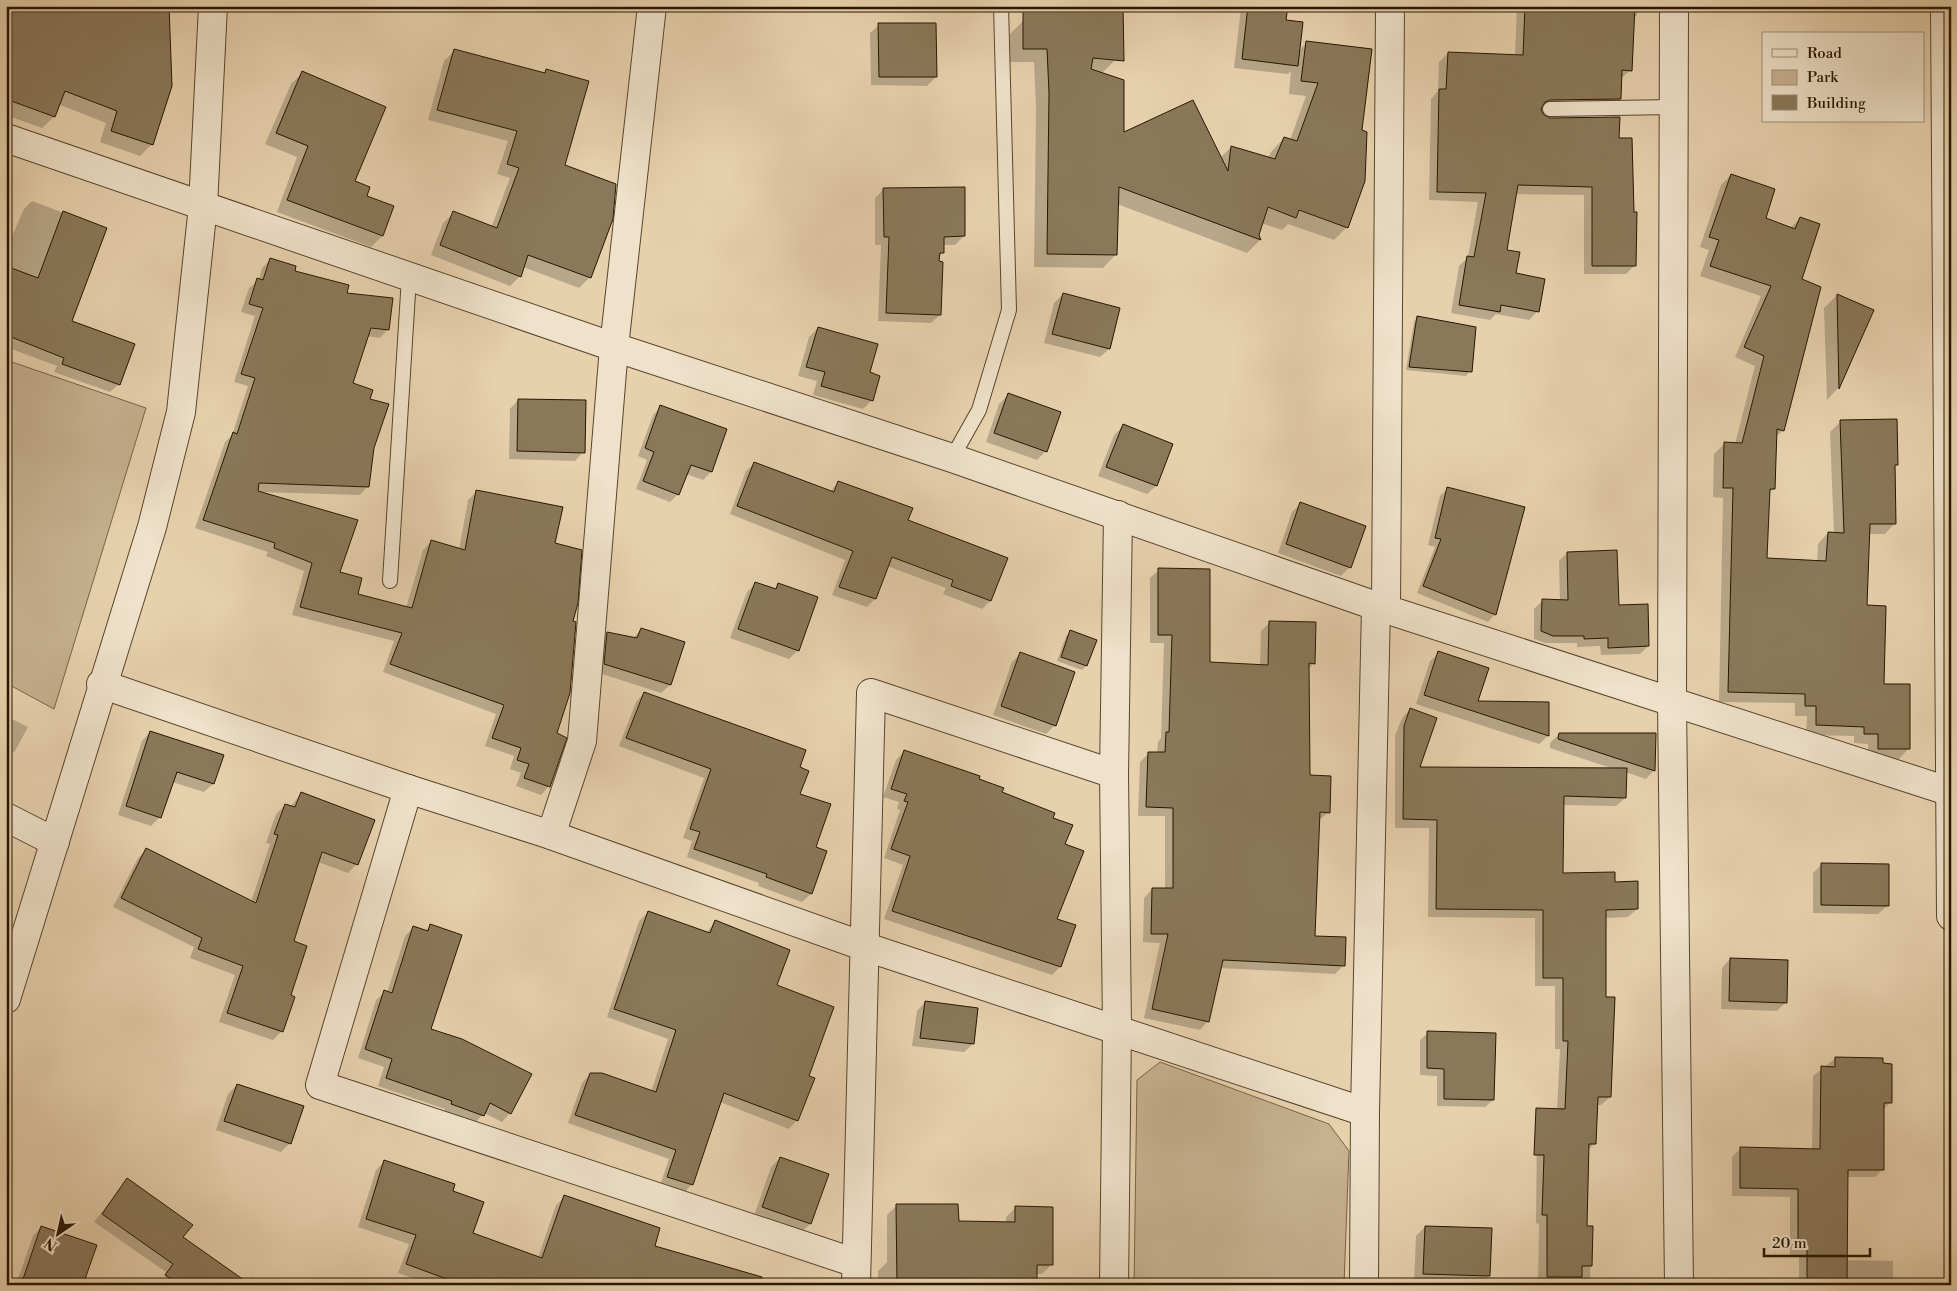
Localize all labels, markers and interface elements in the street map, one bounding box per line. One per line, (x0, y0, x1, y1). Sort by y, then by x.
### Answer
legend (1762, 32, 1924, 122)
text: Road (1807, 44, 1842, 63)
text: Park (1807, 68, 1839, 87)
text: Building (1806, 94, 1866, 113)
north arrow (32, 1208, 82, 1258)
scale bar (1764, 1226, 1871, 1258)
text: N (42, 1233, 61, 1255)
text: 20 m (1772, 1234, 1807, 1253)

